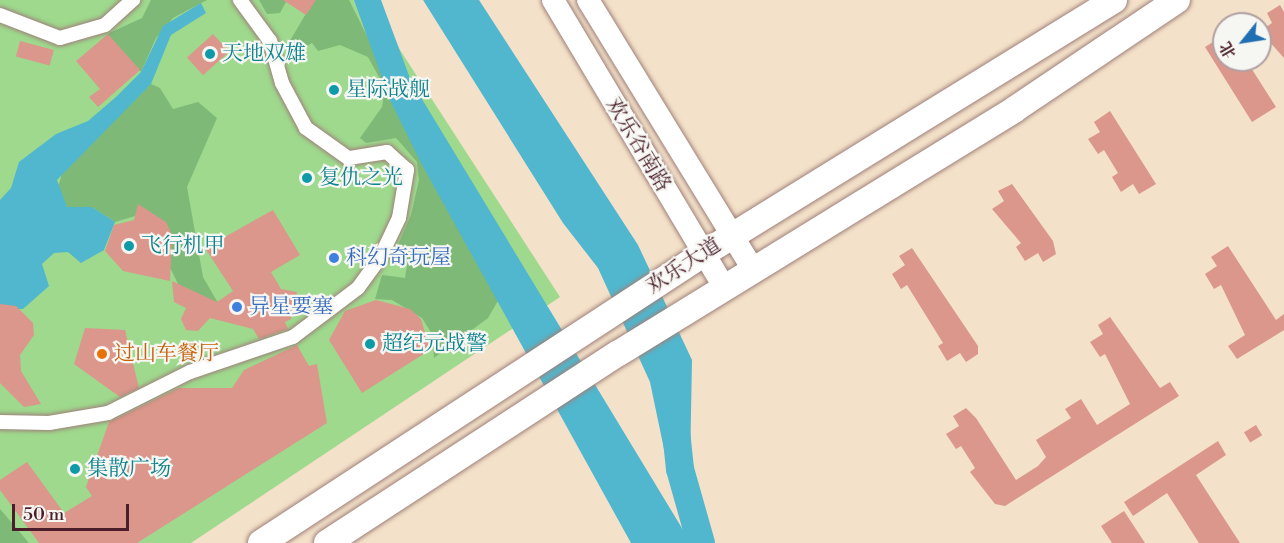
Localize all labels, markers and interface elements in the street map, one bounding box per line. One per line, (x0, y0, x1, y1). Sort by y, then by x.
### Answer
north arrow (1212, 12, 1272, 72)
text: 北 (1215, 38, 1241, 62)
place label: 天地双雄 (222, 41, 306, 67)
marker: 天地双雄 (203, 47, 217, 61)
place label: 星际战舰 (346, 77, 430, 103)
marker: 星际战舰 (327, 83, 341, 97)
street label: 欢乐谷南路 (600, 94, 676, 196)
place label: 复仇之光 (319, 165, 403, 191)
marker: 复仇之光 (300, 171, 314, 185)
place label: 飞行机甲 (141, 233, 225, 259)
street label: 欢乐大道 (642, 233, 726, 299)
marker: 飞行机甲 (122, 239, 136, 253)
place label: 科幻奇玩屋 (346, 245, 451, 271)
marker: 科幻奇玩屋 (327, 251, 341, 265)
place label: 异星要塞 (249, 294, 333, 320)
marker: 异星要塞 (230, 300, 244, 314)
place label: 超纪元战警 (382, 331, 487, 357)
marker: 超纪元战警 (363, 337, 377, 351)
place label: 过山车餐厅 (114, 341, 219, 367)
marker: 过山车餐厅 (95, 347, 109, 361)
place label: 集散广场 (87, 456, 171, 482)
marker: 集散广场 (68, 462, 82, 476)
scale bar (15, 492, 132, 530)
text: 50 m (23, 503, 64, 526)

